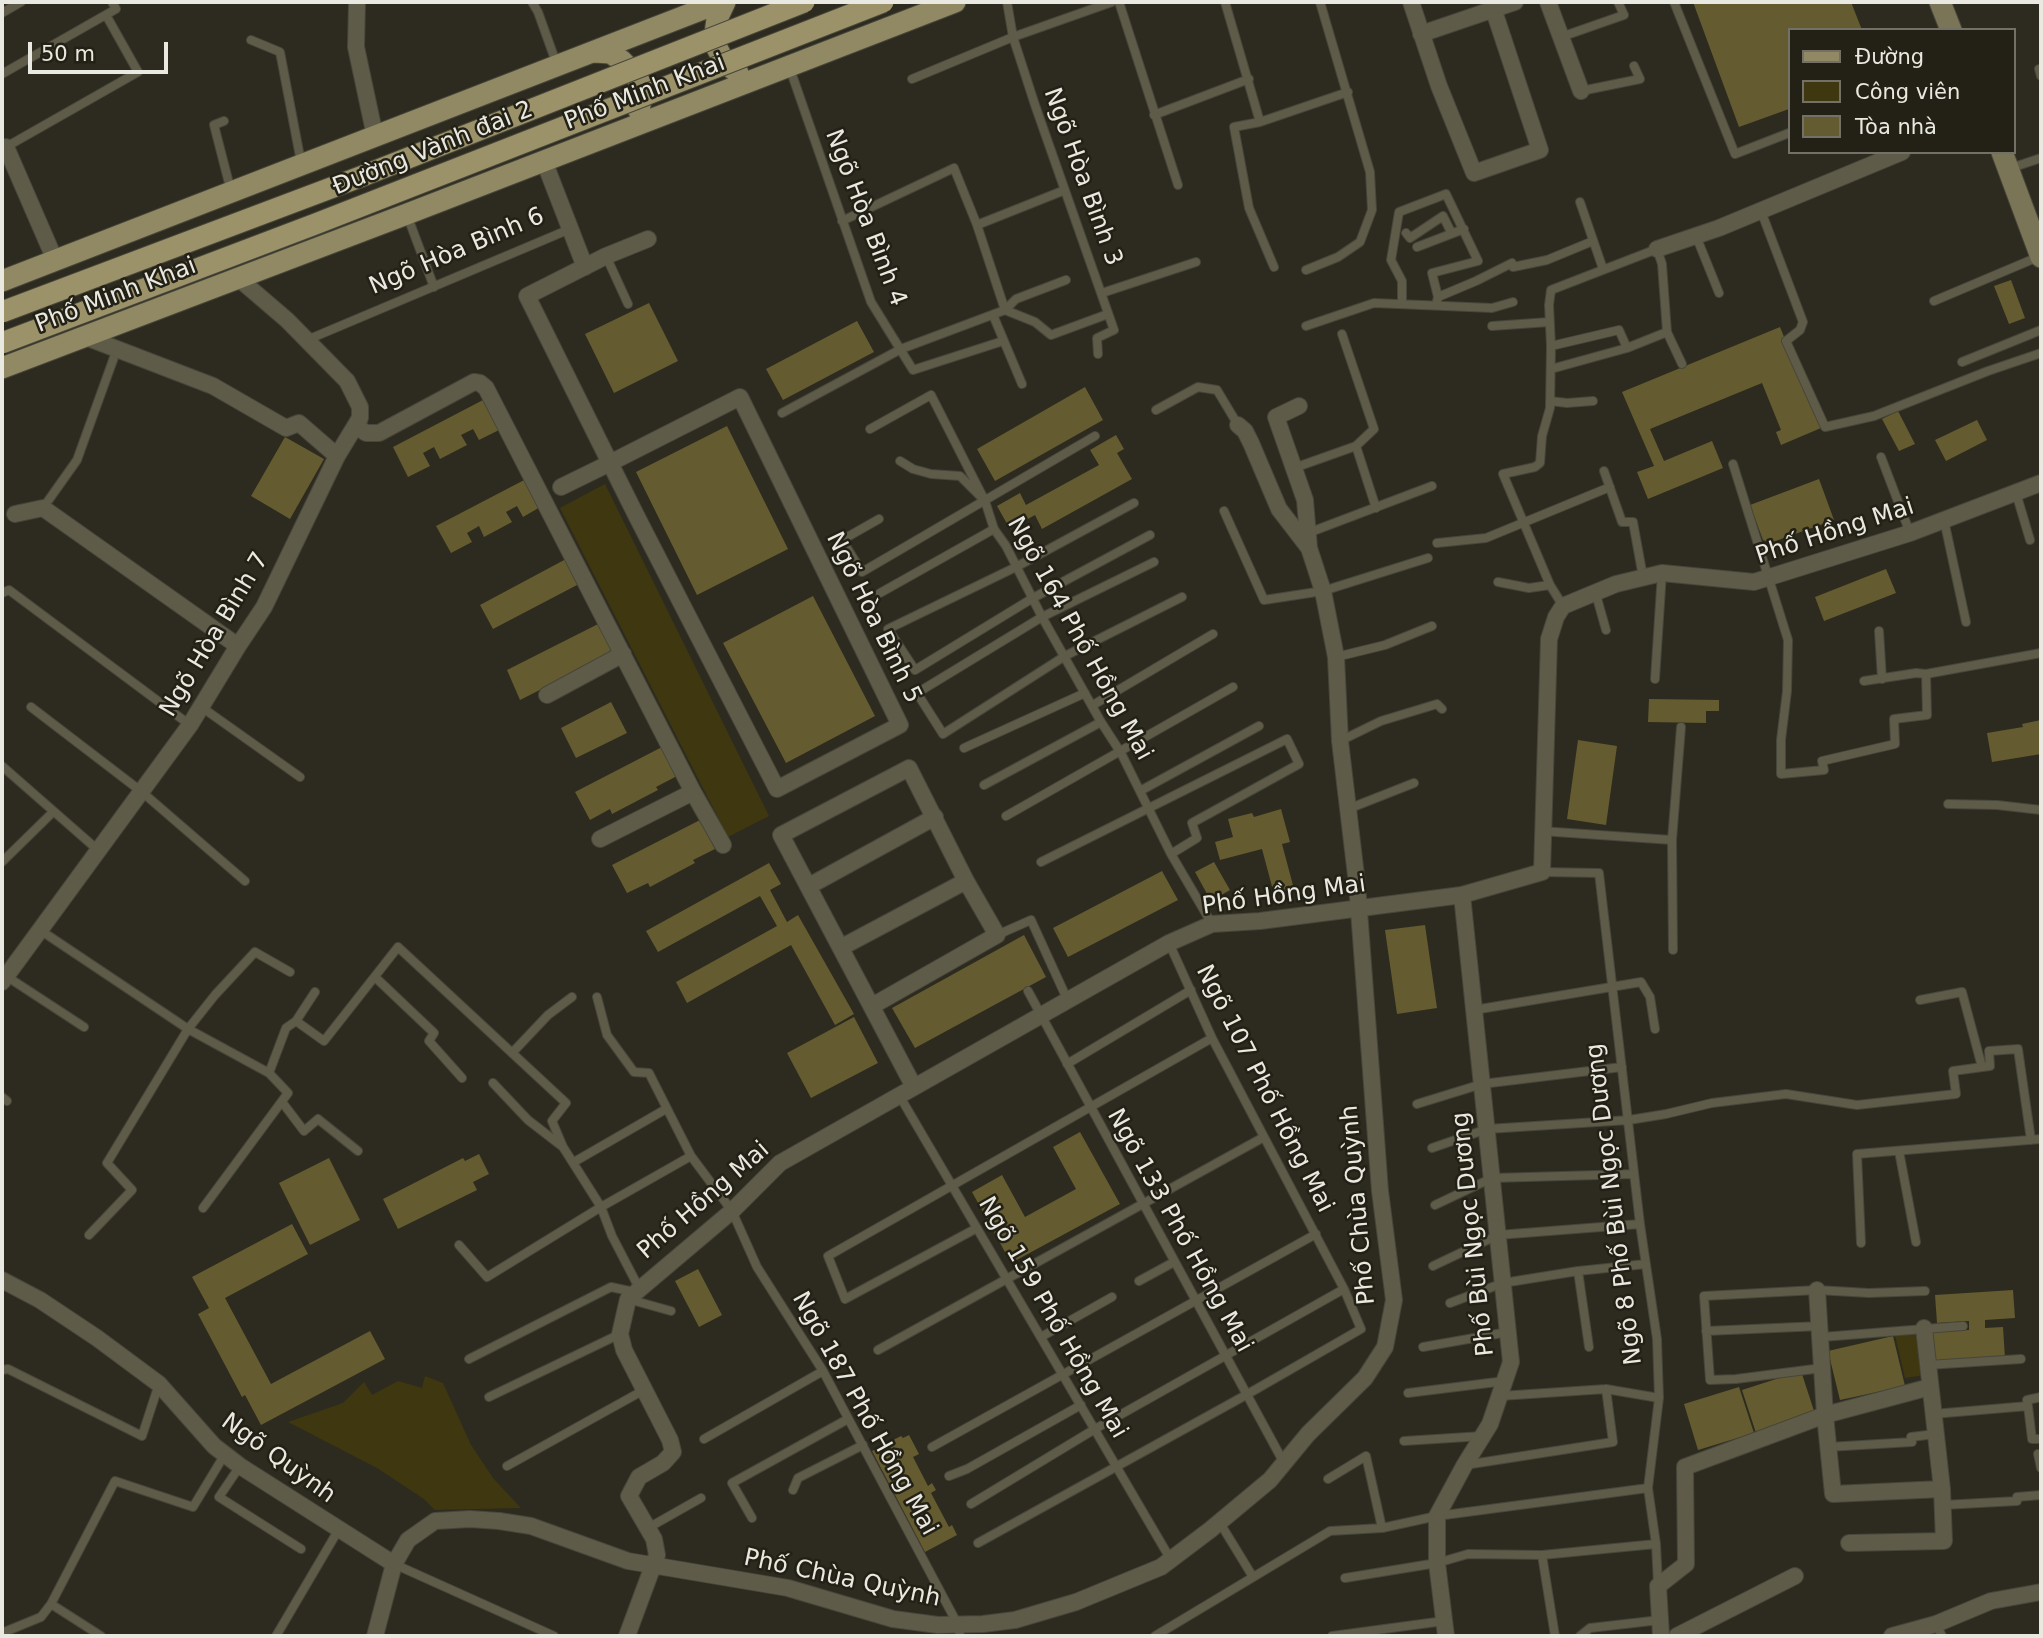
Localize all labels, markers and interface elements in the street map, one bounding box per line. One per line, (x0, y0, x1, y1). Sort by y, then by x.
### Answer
scale bar (32, 28, 172, 72)
legend (1787, 28, 2015, 154)
text: 50 m (41, 42, 95, 66)
text: Đường (1855, 45, 1924, 69)
street label: Phố Minh Khai (561, 49, 729, 137)
text: Công viên (1855, 80, 1960, 104)
street label: Ngõ Hòa Bình 3 (1036, 84, 1128, 270)
street label: Đường Vành đai 2 (329, 96, 537, 202)
text: Tòa nhà (1855, 115, 1937, 139)
street label: Ngõ Hòa Bình 4 (818, 126, 912, 310)
street label: Ngõ Hòa Bình 6 (365, 202, 549, 302)
street label: Phố Minh Khai (32, 252, 200, 340)
street label: Phố Hồng Mai (1752, 493, 1918, 571)
street label: Ngõ 164 Phố Hồng Mai (1000, 512, 1158, 766)
street label: Ngõ Hòa Bình 5 (819, 528, 927, 708)
street label: Ngõ Hòa Bình 7 (154, 547, 276, 723)
street label: Phố Hồng Mai (1200, 870, 1368, 922)
street label: Ngõ 107 Phố Hồng Mai (1189, 960, 1339, 1218)
street label: Ngõ 8 Phố Bùi Ngọc Dương (1581, 1042, 1649, 1366)
street label: Ngõ 133 Phố Hồng Mai (1100, 1104, 1258, 1358)
street label: Phố Chùa Quỳnh (1336, 1104, 1382, 1306)
street label: Phố Bùi Ngọc Dương (1447, 1110, 1501, 1358)
street label: Phố Hồng Mai (632, 1136, 776, 1266)
street label: Ngõ 159 Phố Hồng Mai (971, 1192, 1133, 1444)
street label: Ngõ 187 Phố Hồng Mai (785, 1287, 943, 1541)
street label: Ngõ Quỳnh (215, 1408, 341, 1510)
street label: Phố Chùa Quỳnh (741, 1544, 943, 1614)

